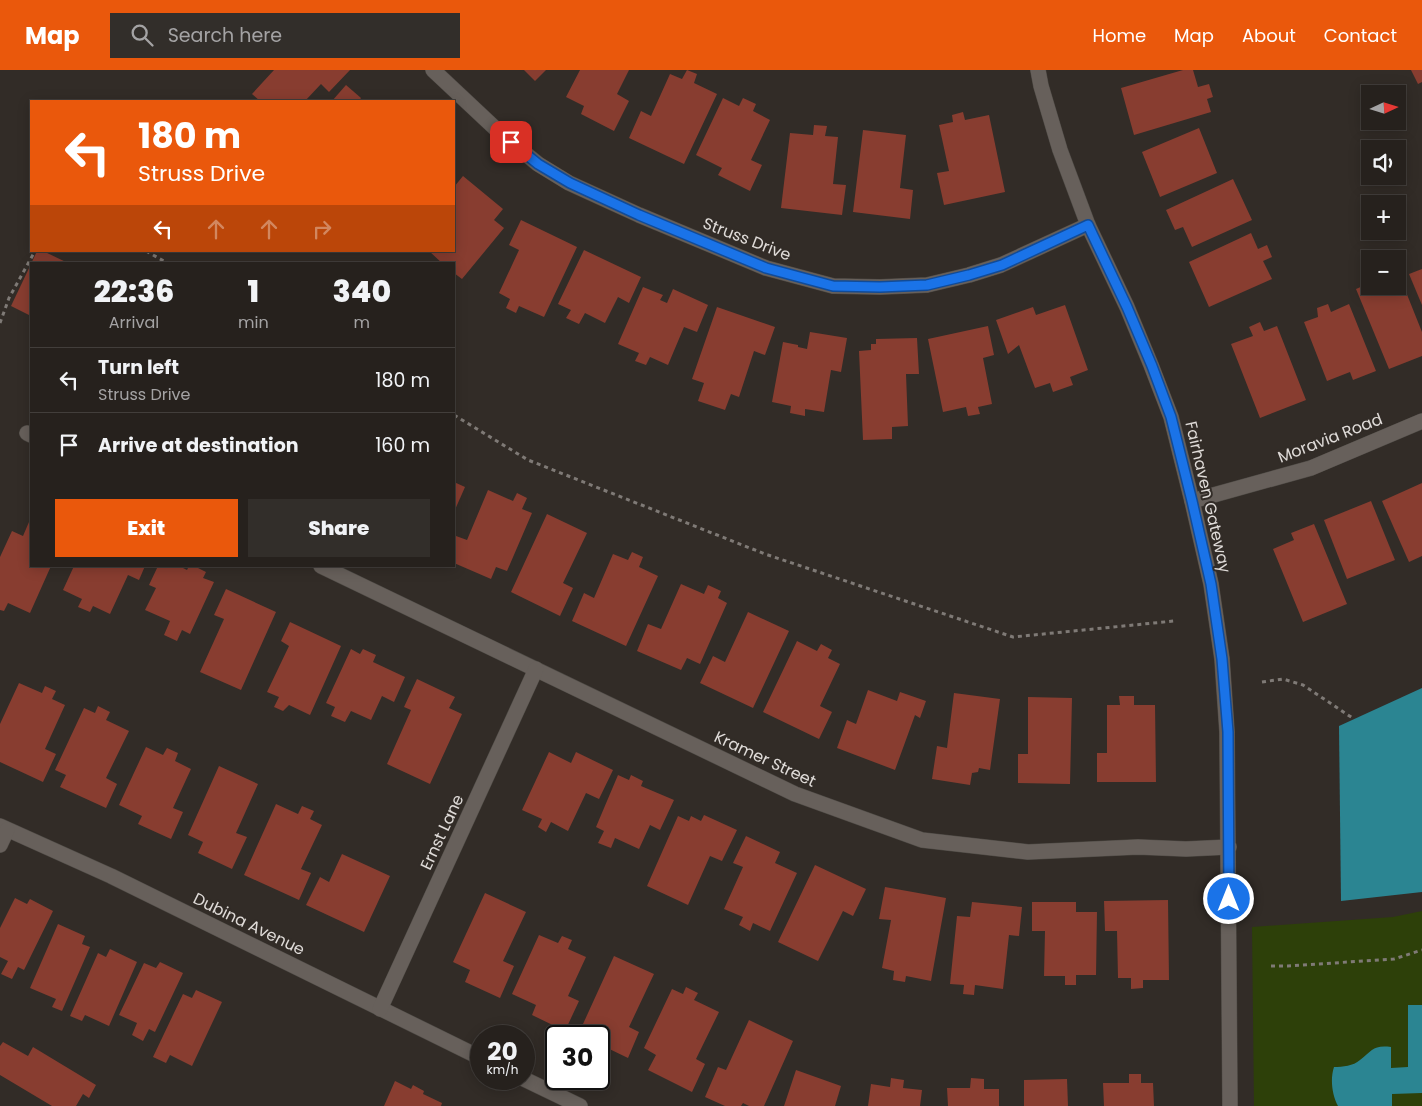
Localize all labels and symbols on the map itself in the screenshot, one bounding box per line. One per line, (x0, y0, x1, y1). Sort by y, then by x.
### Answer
north arrow (1361, 85, 1406, 130)
pin (490, 121, 532, 163)
street label: Struss Drive (700, 212, 794, 266)
street label: Moravia Road (1274, 407, 1386, 469)
street label: Fairhaven Gateway (1179, 419, 1237, 575)
street label: Kramer Street (710, 725, 820, 793)
street label: Ernst Lane (415, 790, 470, 873)
position arrow (1202, 872, 1254, 924)
street label: Dubina Avenue (189, 887, 309, 961)
speed limit sign: 30 (545, 1025, 610, 1090)

